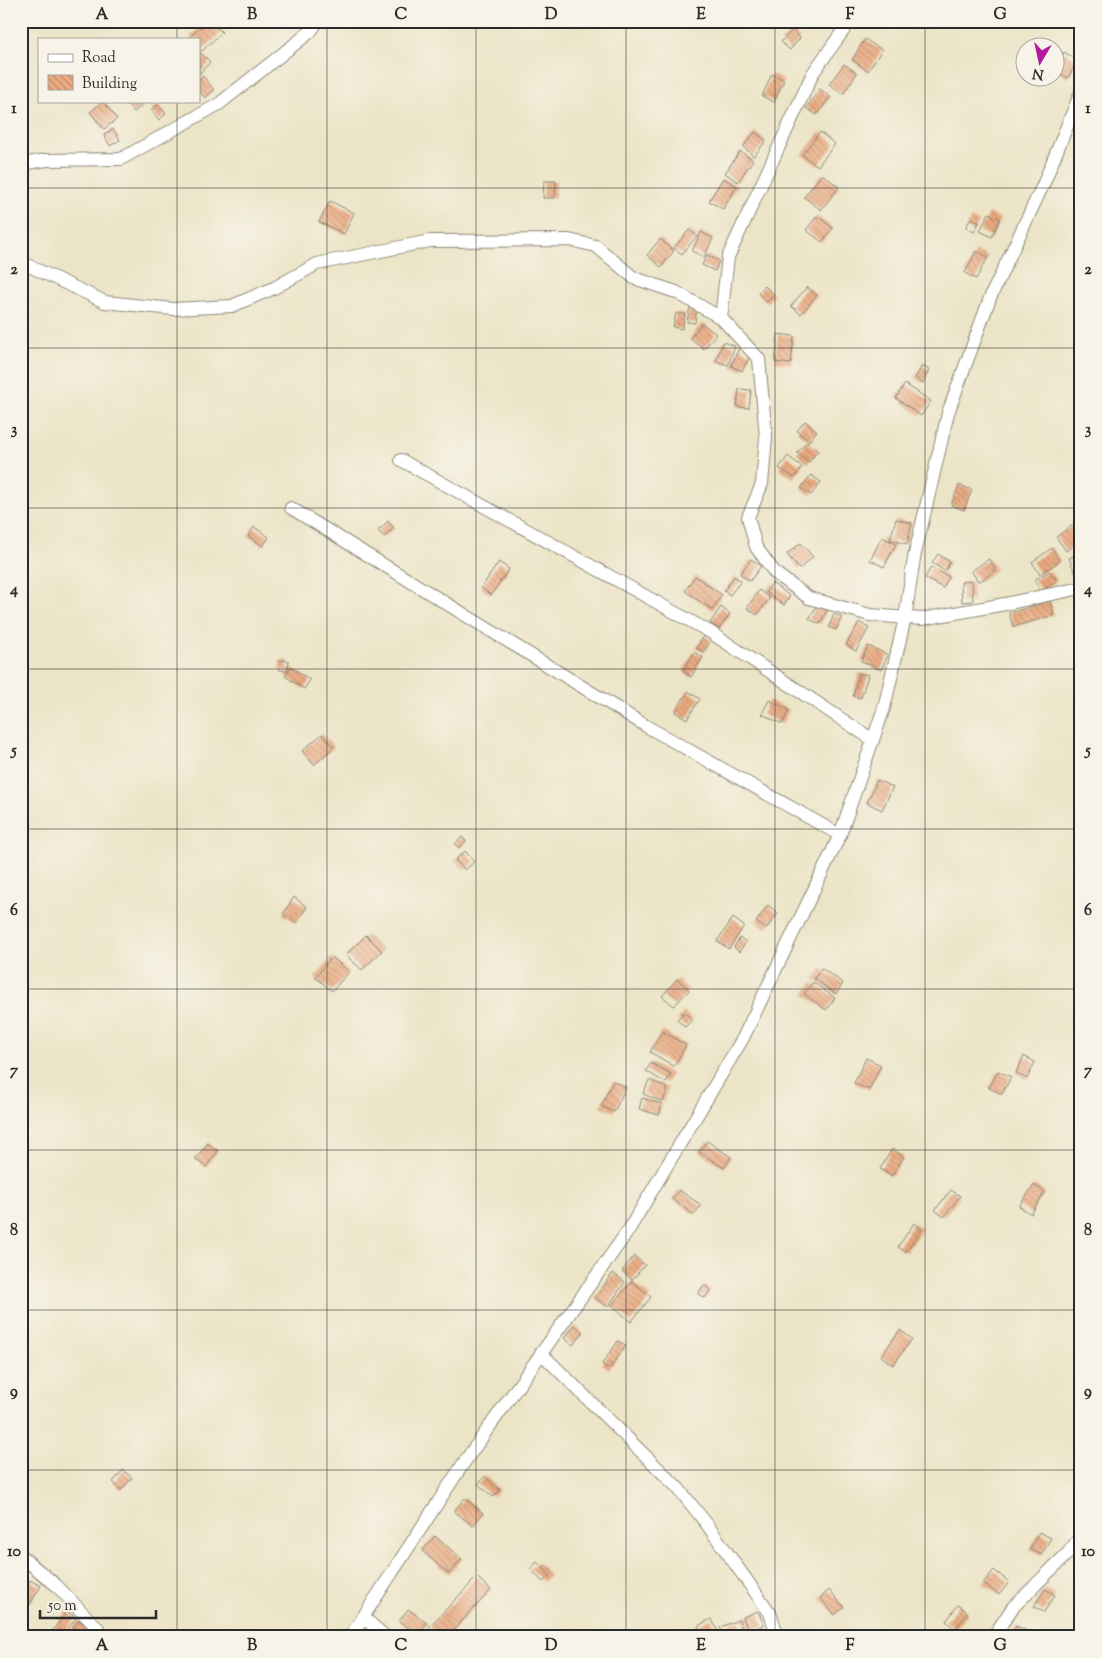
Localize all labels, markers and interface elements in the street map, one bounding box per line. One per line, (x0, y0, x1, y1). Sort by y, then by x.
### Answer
text: A (96, 4, 109, 27)
text: B (247, 4, 257, 27)
text: C (395, 4, 408, 27)
text: D (545, 4, 558, 27)
text: E (696, 4, 706, 27)
text: F (846, 4, 855, 27)
text: G (993, 4, 1007, 27)
legend (38, 38, 200, 102)
north arrow (1014, 38, 1064, 88)
text: Road (82, 48, 116, 69)
text: N (1031, 62, 1045, 84)
text: Building (82, 74, 137, 95)
text: 1 (11, 98, 17, 121)
text: 1 (1085, 98, 1091, 121)
text: 2 (10, 259, 18, 282)
text: 2 (1084, 259, 1092, 282)
text: 3 (11, 419, 18, 442)
text: 3 (1085, 419, 1092, 442)
text: 4 (9, 579, 18, 602)
text: 4 (1083, 579, 1092, 602)
text: 5 (9, 740, 17, 763)
text: 5 (1083, 740, 1091, 763)
text: 6 (10, 900, 18, 923)
text: 6 (1084, 900, 1092, 923)
text: 7 (10, 1060, 19, 1083)
text: 7 (1084, 1060, 1093, 1083)
text: 8 (10, 1220, 18, 1243)
text: 8 (1084, 1220, 1092, 1243)
text: 9 (10, 1381, 18, 1404)
text: 9 (1084, 1381, 1092, 1404)
text: 10 (7, 1541, 21, 1564)
text: 10 (1081, 1541, 1095, 1564)
scale bar (40, 1588, 156, 1620)
text: 50 m (47, 1596, 77, 1617)
text: A (96, 1635, 109, 1658)
text: B (247, 1635, 257, 1658)
text: C (395, 1635, 408, 1658)
text: D (545, 1635, 558, 1658)
text: E (696, 1635, 706, 1658)
text: F (846, 1635, 855, 1658)
text: G (993, 1635, 1007, 1658)

